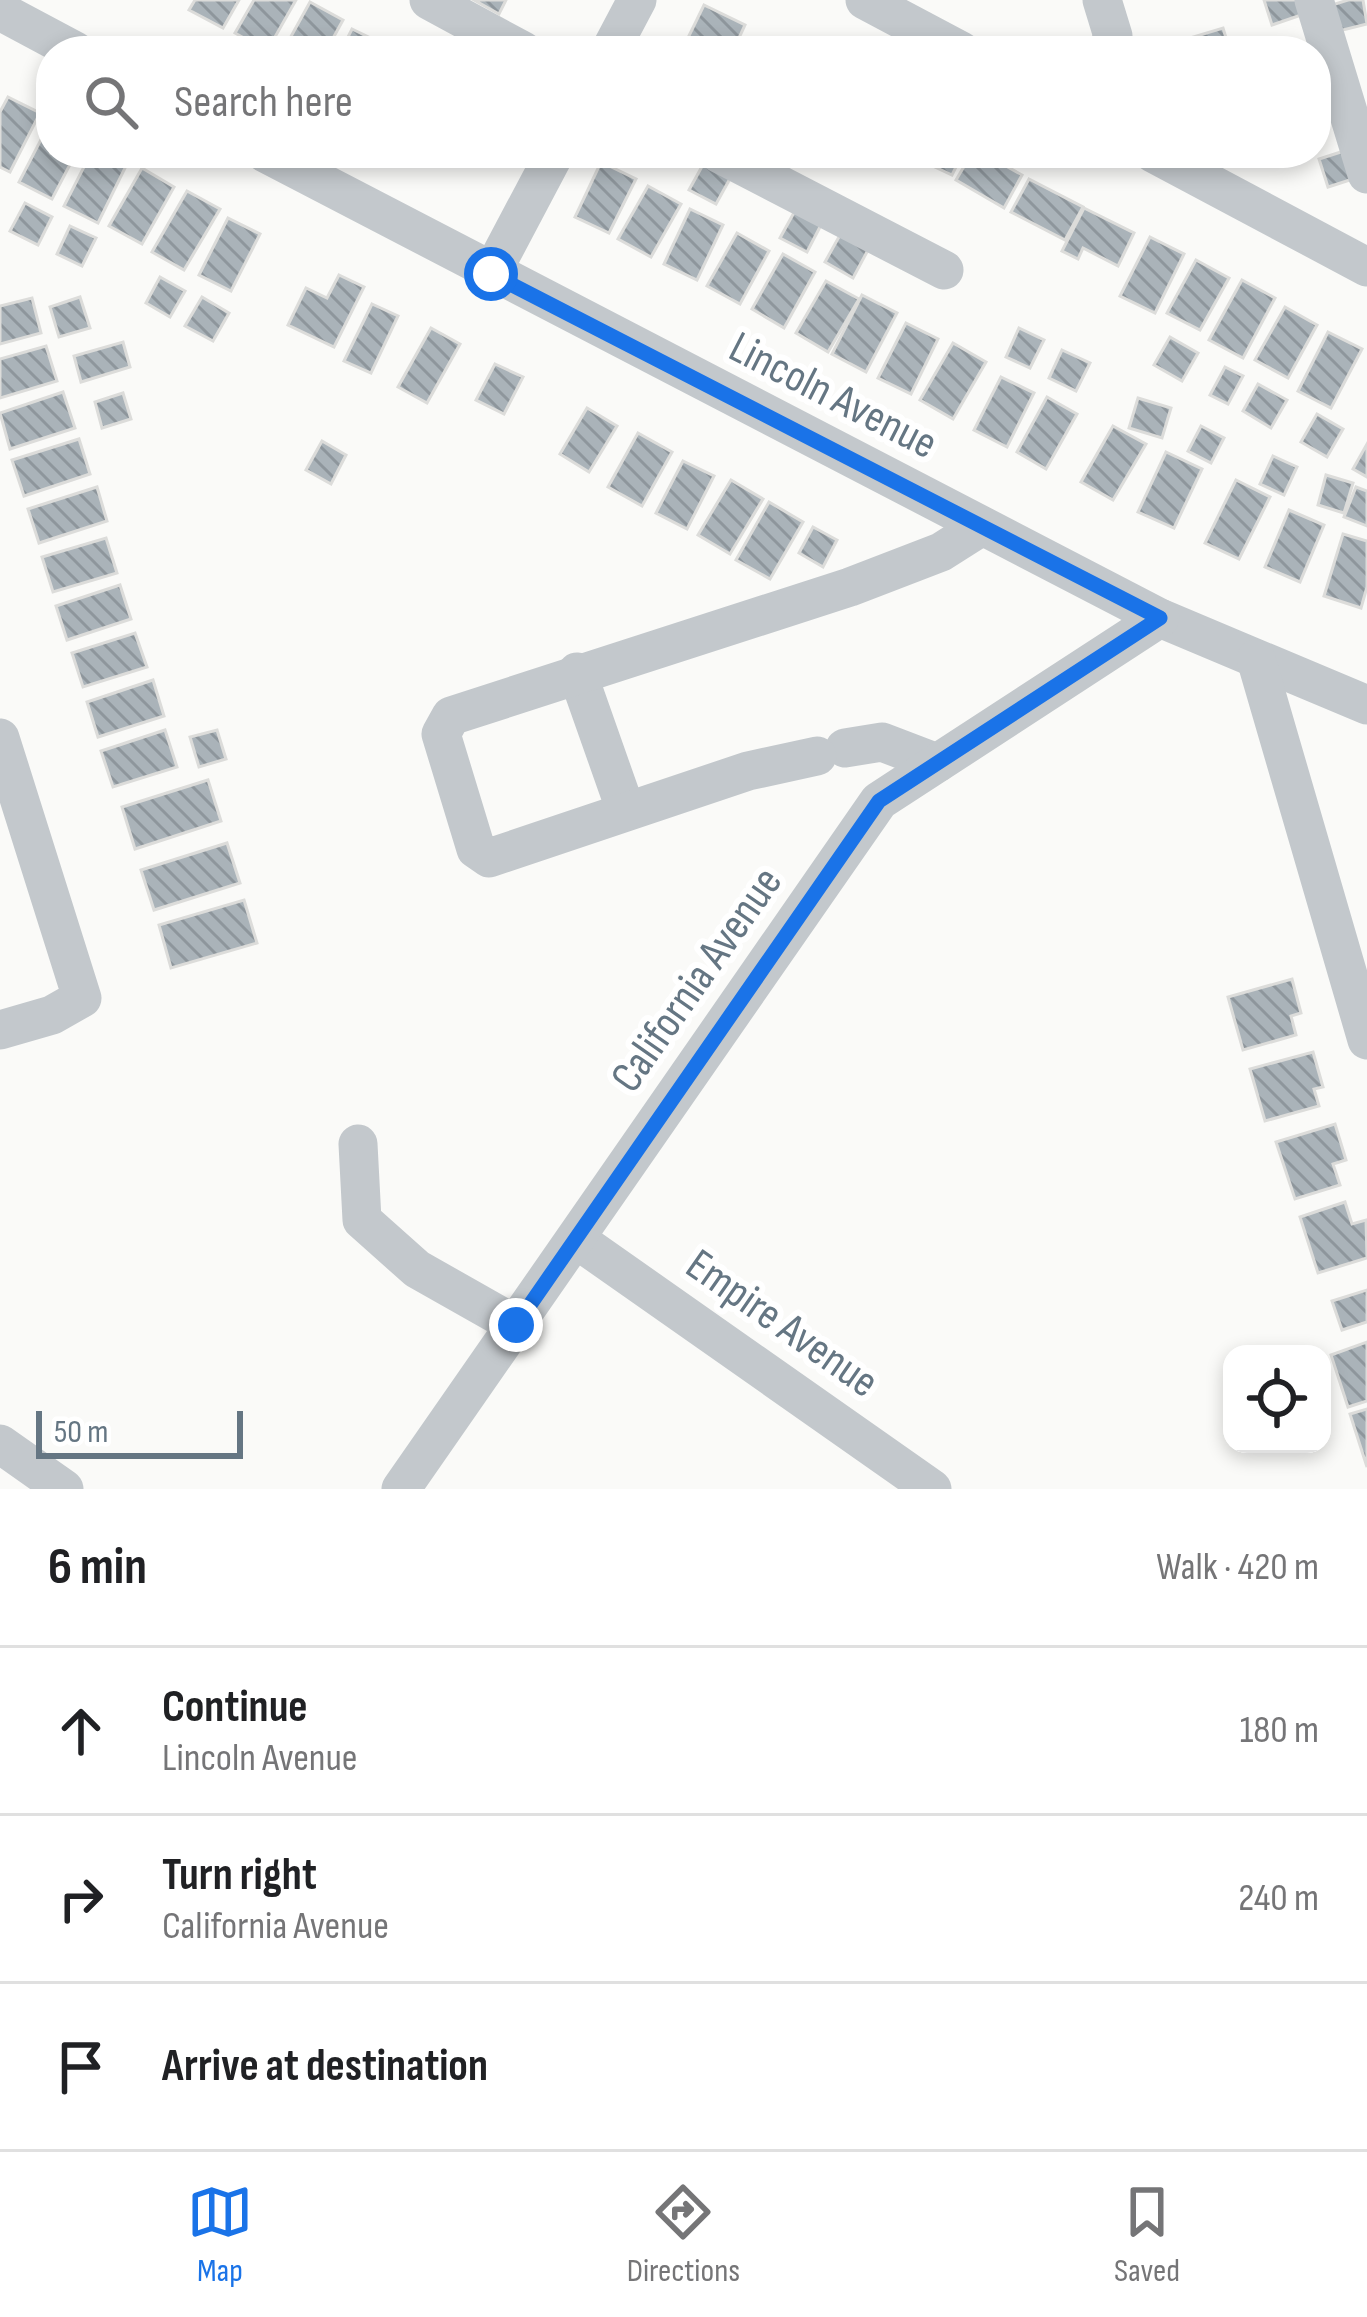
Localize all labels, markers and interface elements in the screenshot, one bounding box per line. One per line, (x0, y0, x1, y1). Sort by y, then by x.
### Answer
search box (36, 36, 1331, 168)
icon: search (78, 69, 144, 135)
text: Search here (174, 75, 353, 130)
route start (464, 247, 518, 301)
street label: Lincoln Avenue (720, 320, 946, 472)
street label: California Avenue (599, 857, 795, 1103)
street label: Empire Avenue (675, 1238, 889, 1410)
route end (489, 1298, 543, 1352)
map controls (1223, 1345, 1331, 1453)
button: locate (1223, 1345, 1331, 1453)
scale bar (36, 1405, 243, 1458)
text: 50 m (54, 1412, 108, 1452)
text: 6 min (48, 1537, 147, 1598)
text: Walk · 420 m (1156, 1544, 1319, 1591)
text: Continue (162, 1680, 308, 1735)
icon: ahead (48, 1698, 114, 1764)
text: 180 m (1240, 1707, 1319, 1754)
text: Lincoln Avenue (162, 1735, 358, 1782)
text: Turn right (162, 1848, 317, 1903)
icon: right (48, 1866, 114, 1932)
text: 240 m (1238, 1875, 1319, 1922)
text: California Avenue (162, 1903, 389, 1950)
icon: arrive (48, 2034, 114, 2100)
text: Arrive at destination (162, 2039, 488, 2094)
tab: Map (187, 2179, 253, 2291)
tab: Directions (627, 2179, 740, 2291)
tab: Saved (1114, 2179, 1180, 2291)

